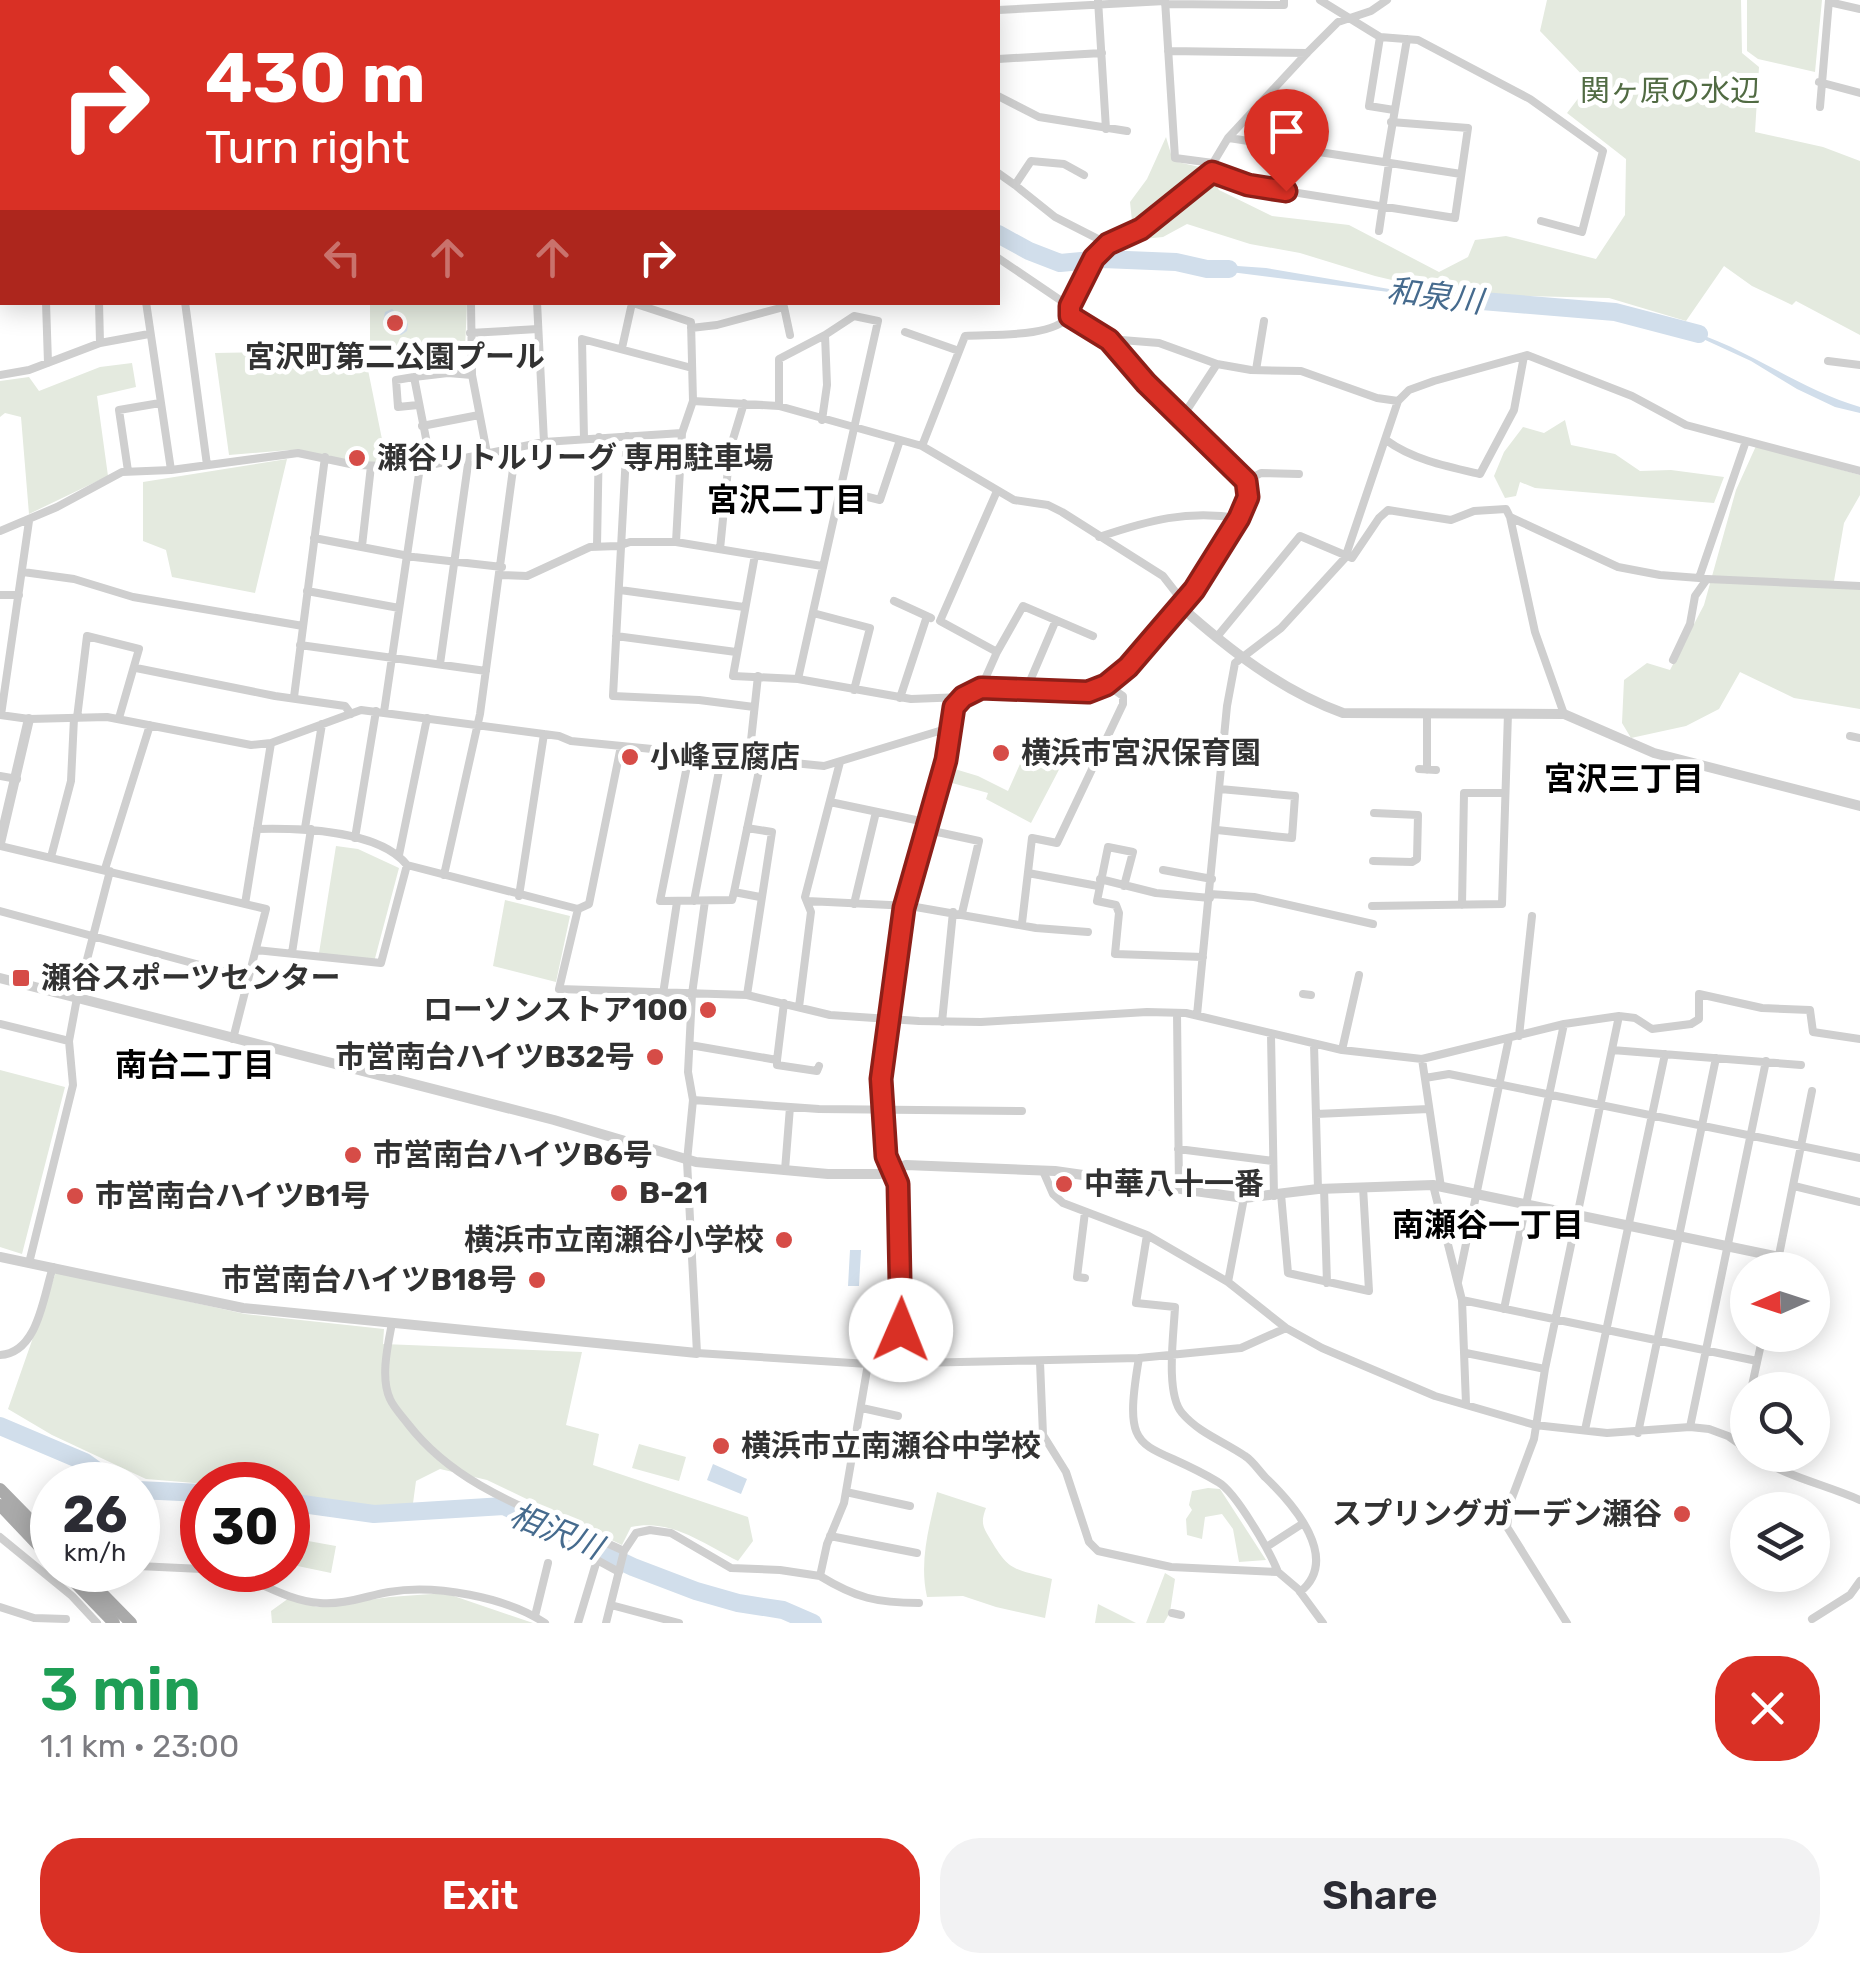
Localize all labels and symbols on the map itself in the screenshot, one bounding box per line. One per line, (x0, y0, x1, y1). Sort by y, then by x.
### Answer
park label: 関ヶ原の水辺 (1580, 73, 1760, 109)
pin (1244, 89, 1329, 192)
water label: 和泉川 (1385, 271, 1488, 321)
marker: 宮沢町第二公園プール (384, 312, 406, 334)
place label: 宮沢町第二公園プール (245, 339, 545, 375)
place label: 瀬谷リトルリーグ 専用駐車場 (377, 440, 773, 476)
marker: 瀬谷リトルリーグ 専用駐車場 (346, 447, 368, 469)
district label: 宮沢二丁目 (707, 481, 867, 519)
place label: 横浜市宮沢保育園 (1021, 735, 1261, 771)
place label: 小峰豆腐店 (650, 739, 800, 775)
marker: 横浜市宮沢保育園 (990, 742, 1012, 764)
marker: 小峰豆腐店 (619, 746, 641, 768)
district label: 宮沢三丁目 (1544, 760, 1704, 798)
place label: 瀬谷スポーツセンター (41, 960, 340, 996)
marker: 瀬谷スポーツセンター (10, 967, 32, 989)
place label: ローソンストア100 (423, 992, 688, 1028)
marker: ローソンストア100 (697, 999, 719, 1021)
place label: 市営南台ハイツB32号 (335, 1039, 635, 1075)
district label: 南台二丁目 (115, 1046, 275, 1084)
marker: 市営南台ハイツB32号 (644, 1046, 666, 1068)
place label: 市営南台ハイツB6号 (373, 1137, 653, 1173)
marker: 市営南台ハイツB6号 (342, 1144, 364, 1166)
place label: 中華八十一番 (1084, 1166, 1264, 1202)
marker: 中華八十一番 (1053, 1173, 1075, 1195)
place label: B-21 (639, 1175, 708, 1211)
place label: 市営南台ハイツB1号 (95, 1178, 370, 1214)
marker: B-21 (608, 1182, 630, 1204)
marker: 市営南台ハイツB1号 (64, 1185, 86, 1207)
district label: 南瀬谷一丁目 (1392, 1206, 1584, 1244)
place label: 横浜市立南瀬谷小学校 (464, 1222, 764, 1258)
marker: 横浜市立南瀬谷小学校 (773, 1229, 795, 1251)
north arrow (1730, 1252, 1830, 1352)
place label: 市営南台ハイツB18号 (221, 1262, 517, 1298)
marker: 市営南台ハイツB18号 (526, 1269, 548, 1291)
position arrow (849, 1278, 953, 1382)
place label: 横浜市立南瀬谷中学校 (741, 1428, 1041, 1464)
marker: 横浜市立南瀬谷中学校 (710, 1435, 732, 1457)
speed limit sign: 30 (180, 1462, 310, 1592)
water label: 相沢川 (504, 1495, 610, 1568)
place label: スプリングガーデン瀬谷 (1332, 1496, 1662, 1532)
marker: スプリングガーデン瀬谷 (1671, 1503, 1693, 1525)

